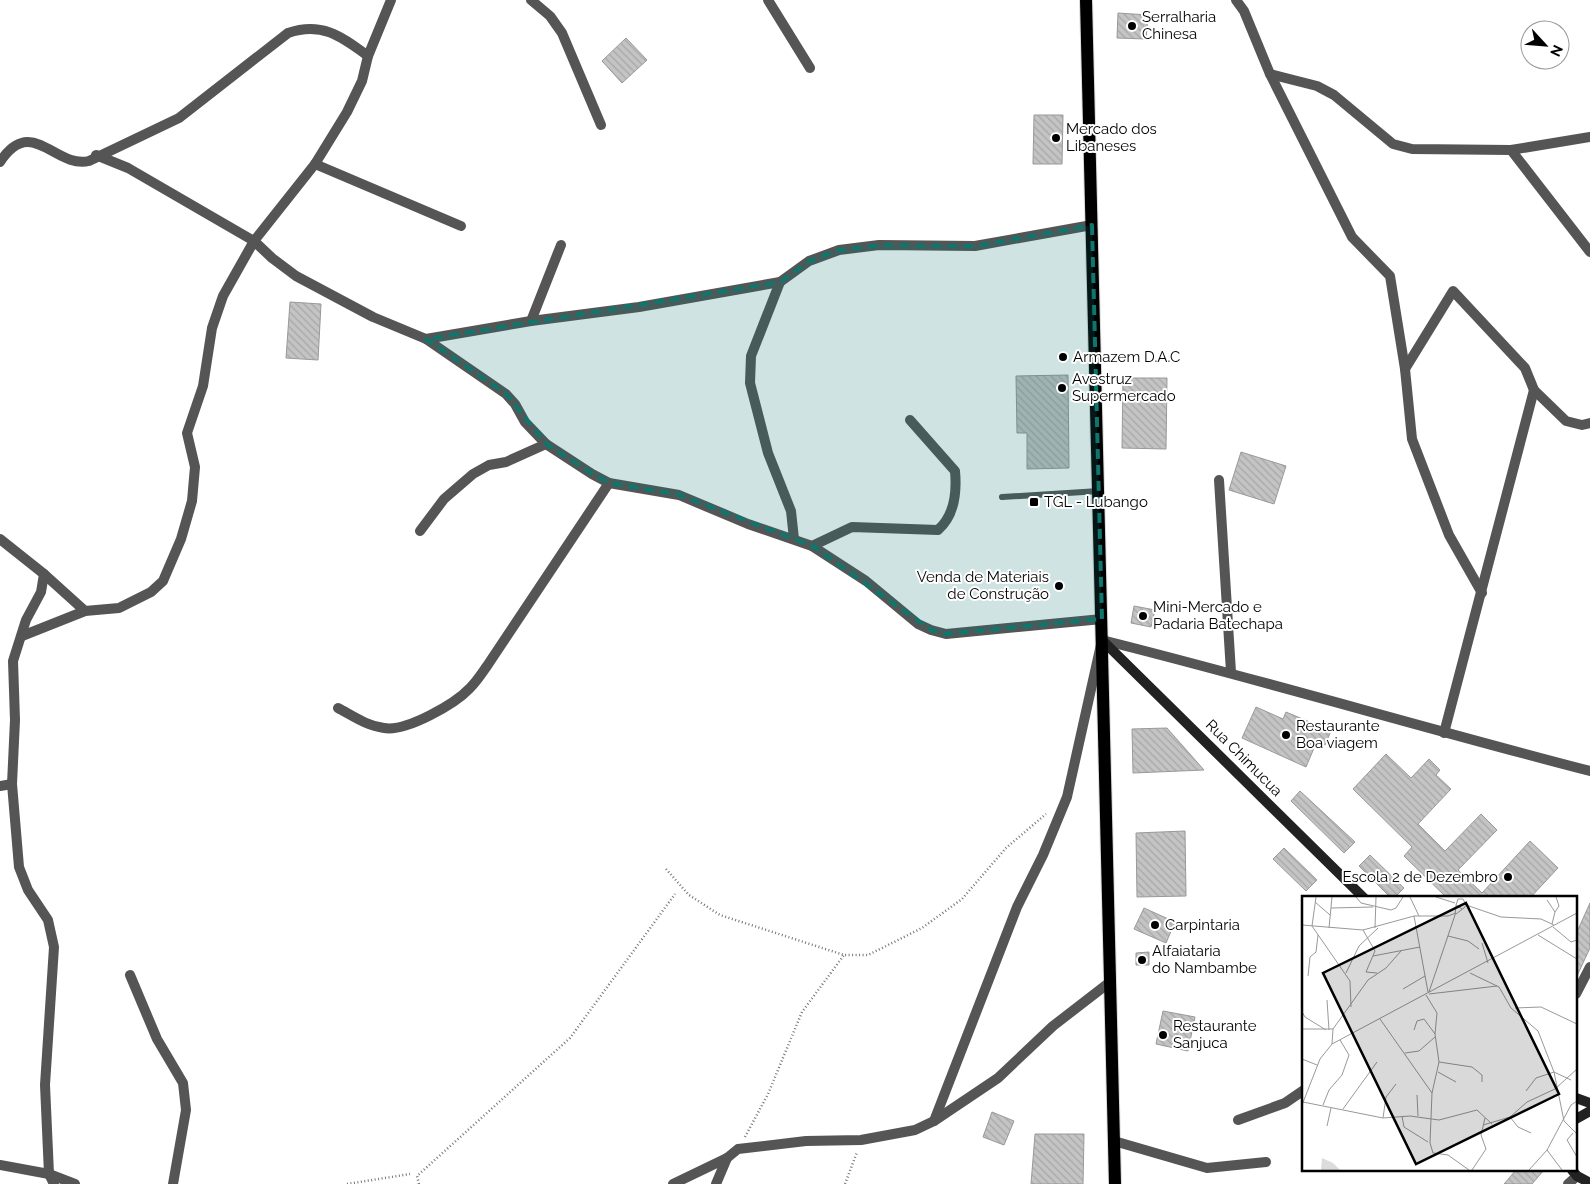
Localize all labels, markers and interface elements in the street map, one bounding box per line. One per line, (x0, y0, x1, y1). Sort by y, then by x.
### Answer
place label: Serralharia Chinesa (1142, 8, 1216, 43)
marker: Serralharia Chinesa (1126, 20, 1138, 32)
north arrow (1520, 20, 1570, 70)
text: N (1547, 42, 1566, 59)
place label: Mercado dos Libaneses (1066, 120, 1157, 155)
marker: Mercado dos Libaneses (1050, 132, 1062, 144)
place label: Armazem D.A.C (1073, 348, 1180, 366)
marker: Armazem D.A.C (1057, 351, 1069, 363)
place label: Avestruz Supermercado (1072, 370, 1176, 405)
marker: Avestruz Supermercado (1056, 382, 1068, 394)
place label: TGL - Lubango (1044, 493, 1148, 511)
marker: TGL - Lubango (1028, 496, 1040, 508)
place label: Venda de Materiais de Construção (917, 568, 1049, 603)
marker: Venda de Materiais de Construção (1053, 580, 1065, 592)
place label: Mini-Mercado e Padaria Batechapa (1153, 598, 1283, 633)
marker: Mini-Mercado e Padaria Batechapa (1137, 610, 1149, 622)
street label: Rua Chimucua (1202, 716, 1286, 800)
place label: Restaurante Boa viagem (1296, 717, 1380, 752)
marker: Restaurante Boa viagem (1280, 729, 1292, 741)
place label: Escola 2 de Dezembro (1342, 868, 1498, 886)
marker: Escola 2 de Dezembro (1502, 871, 1514, 883)
inset map (1302, 896, 1578, 1172)
place label: Carpintaria (1165, 916, 1240, 934)
marker: Carpintaria (1149, 919, 1161, 931)
place label: Alfaiataria do Nambambe (1152, 942, 1257, 977)
marker: Alfaiataria do Nambambe (1136, 954, 1148, 966)
place label: Restaurante Sanjuca (1173, 1017, 1257, 1052)
marker: Restaurante Sanjuca (1157, 1029, 1169, 1041)

